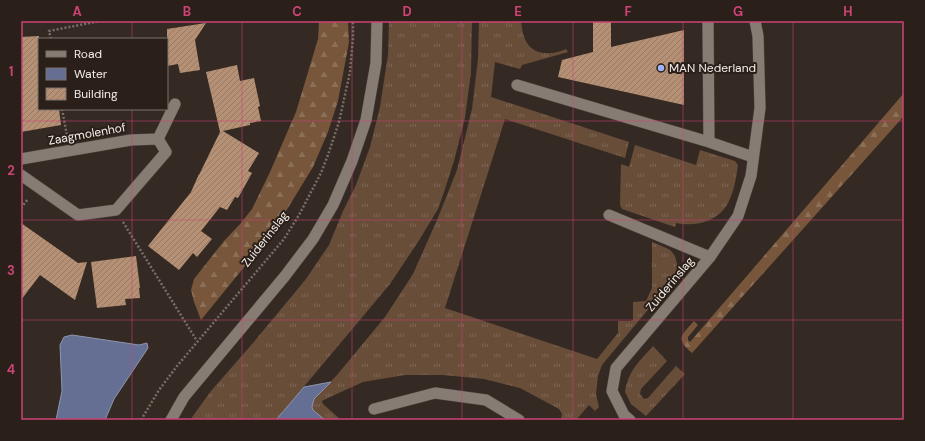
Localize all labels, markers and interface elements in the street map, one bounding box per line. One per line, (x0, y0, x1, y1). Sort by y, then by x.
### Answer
text: A (72, 3, 82, 20)
text: B (183, 3, 191, 20)
text: C (292, 3, 302, 20)
text: D (402, 3, 412, 20)
text: E (514, 3, 522, 20)
text: F (624, 3, 632, 20)
text: G (733, 3, 743, 20)
text: H (843, 3, 853, 20)
legend (38, 38, 168, 110)
text: Road (74, 46, 102, 62)
place label: MAN Nederland (669, 60, 756, 76)
text: 1 (9, 63, 13, 80)
marker: MAN Nederland (656, 63, 666, 73)
text: Water (74, 66, 108, 82)
text: Building (74, 86, 118, 102)
street label: Zaagmolenhof (47, 119, 127, 149)
text: 2 (7, 162, 15, 179)
street label: Zuiderinslag (238, 208, 292, 270)
street label: Zuiderinslag (642, 253, 698, 315)
text: 3 (7, 262, 15, 279)
text: 4 (7, 361, 15, 378)

